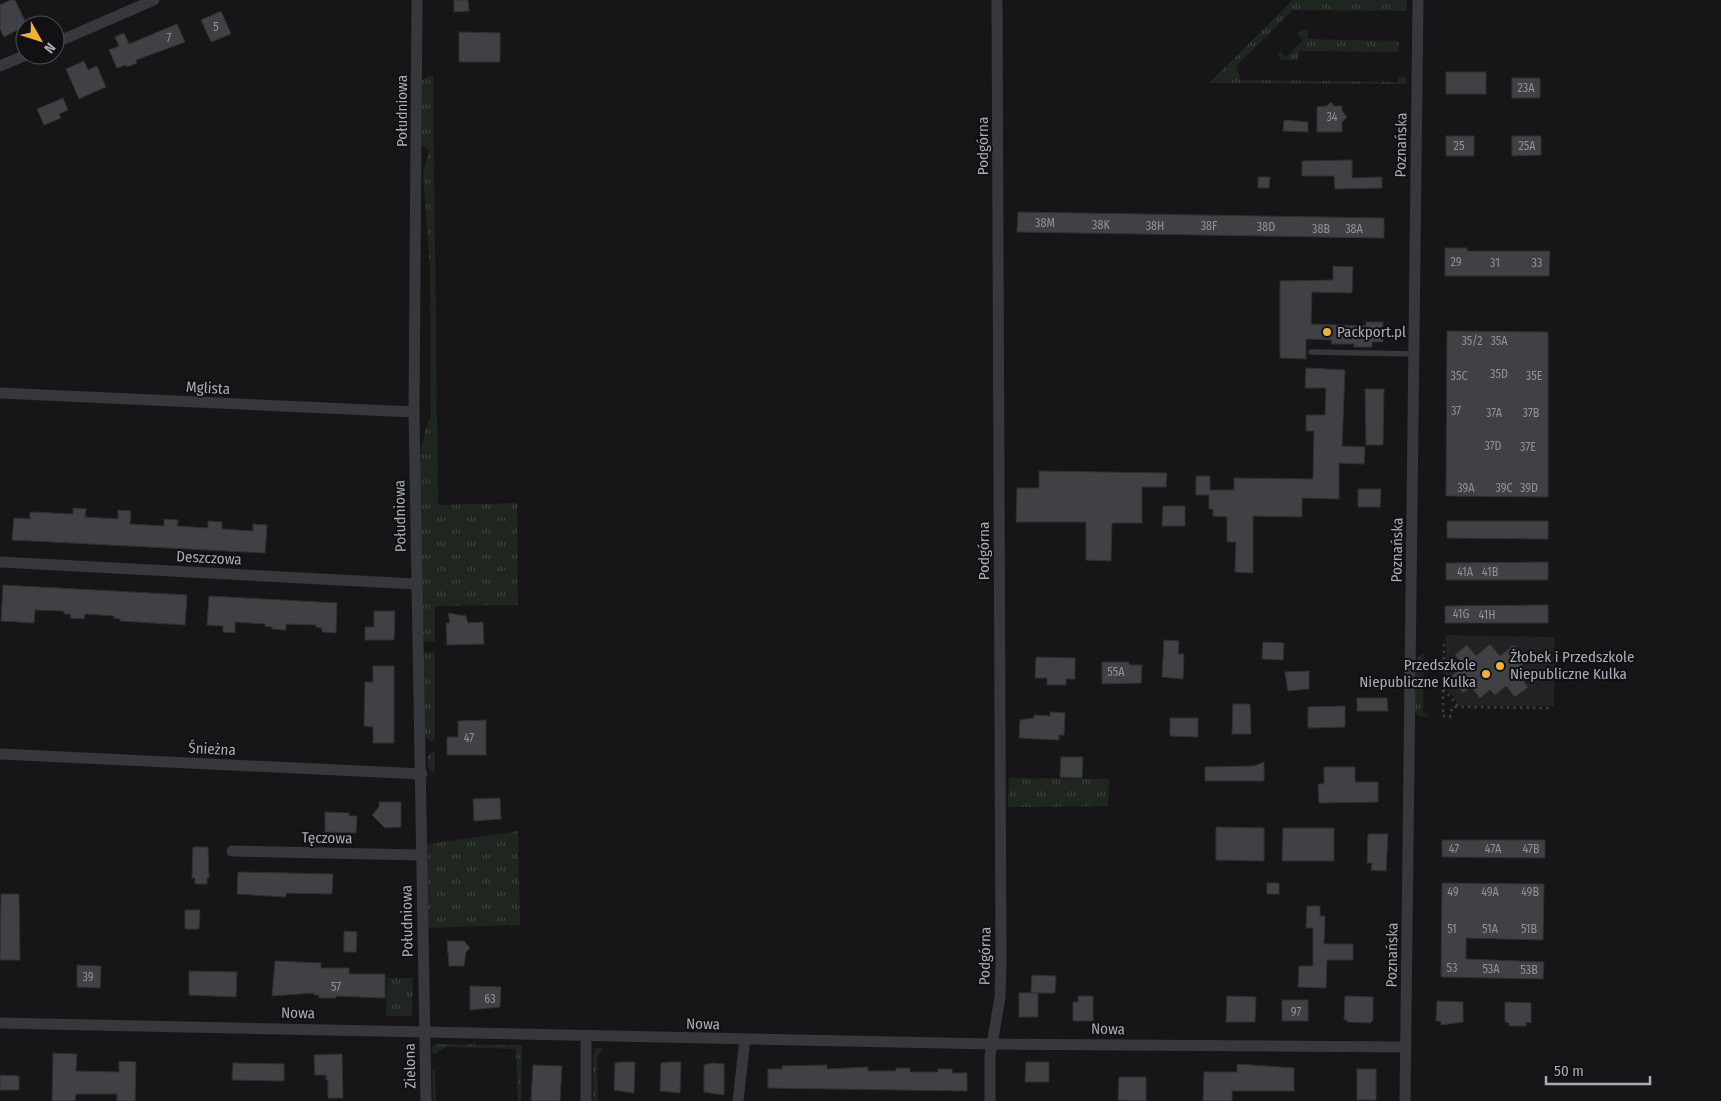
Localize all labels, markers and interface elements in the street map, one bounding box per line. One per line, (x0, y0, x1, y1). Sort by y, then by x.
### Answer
north arrow (15, 15, 65, 65)
house number: 5 (213, 20, 219, 34)
house number: 7 (167, 31, 172, 45)
text: N (40, 39, 59, 56)
street label: Południowa (393, 75, 411, 147)
house number: 23A (1518, 81, 1535, 95)
house number: 34 (1326, 110, 1338, 124)
street label: Poznańska (1391, 112, 1411, 178)
street label: Podgórna (974, 117, 992, 175)
house number: 25 (1454, 139, 1465, 153)
house number: 25A (1518, 139, 1536, 153)
house number: 38M (1035, 216, 1055, 230)
house number: 38K (1092, 218, 1111, 232)
house number: 38H (1146, 219, 1164, 233)
house number: 38F (1201, 219, 1218, 233)
house number: 38D (1257, 220, 1275, 234)
house number: 38B (1312, 222, 1330, 236)
house number: 38A (1345, 222, 1364, 236)
house number: 29 (1450, 255, 1462, 269)
house number: 31 (1490, 256, 1500, 270)
house number: 33 (1532, 256, 1542, 270)
place label: Packport.pl (1337, 323, 1406, 341)
marker: Packport.pl (1321, 326, 1333, 338)
house number: 35/2 (1461, 334, 1483, 348)
house number: 35A (1490, 334, 1508, 348)
house number: 35D (1490, 367, 1508, 381)
house number: 35C (1450, 369, 1468, 383)
house number: 35E (1526, 369, 1543, 383)
street label: Mglista (186, 378, 230, 398)
house number: 37 (1451, 404, 1461, 418)
house number: 37A (1486, 406, 1503, 420)
house number: 37B (1523, 406, 1540, 420)
house number: 37D (1484, 439, 1502, 453)
house number: 37E (1520, 440, 1536, 454)
street label: Południowa (390, 480, 410, 552)
house number: 39A (1457, 481, 1475, 495)
house number: 39C (1495, 481, 1513, 495)
house number: 39D (1520, 481, 1538, 495)
street label: Poznańska (1387, 517, 1407, 583)
street label: Podgórna (975, 522, 993, 580)
street label: Deszczowa (176, 547, 242, 569)
house number: 41A (1457, 565, 1474, 579)
house number: 41B (1482, 565, 1499, 579)
house number: 41G (1453, 607, 1469, 621)
house number: 41H (1478, 608, 1496, 622)
place label: Żłobek i Przedszkole Niepubliczne Kulka (1510, 648, 1634, 683)
place label: Przedszkole Niepubliczne Kulka (1359, 656, 1476, 691)
marker: Żłobek i Przedszkole Niepubliczne Kulka (1494, 660, 1506, 672)
house number: 55A (1107, 665, 1125, 679)
marker: Przedszkole Niepubliczne Kulka (1480, 668, 1492, 680)
house number: 47 (464, 731, 474, 745)
street label: Śnieżna (188, 739, 236, 759)
street label: Tęczowa (302, 829, 352, 847)
house number: 47 (1449, 842, 1459, 856)
house number: 47A (1485, 842, 1502, 856)
house number: 47B (1522, 842, 1540, 856)
street label: Południowa (397, 885, 417, 957)
house number: 49 (1447, 885, 1459, 899)
house number: 49A (1481, 885, 1499, 899)
house number: 49B (1521, 885, 1539, 899)
street label: Poznańska (1382, 922, 1402, 988)
house number: 51 (1447, 922, 1457, 936)
house number: 51A (1482, 922, 1499, 936)
house number: 51B (1521, 922, 1538, 936)
street label: Podgórna (975, 927, 995, 985)
house number: 53 (1447, 961, 1457, 975)
house number: 53A (1482, 962, 1500, 976)
house number: 53B (1520, 963, 1538, 977)
house number: 39 (82, 970, 94, 984)
house number: 57 (331, 980, 341, 994)
house number: 63 (484, 992, 496, 1006)
street label: Nowa (281, 1004, 315, 1022)
house number: 97 (1291, 1005, 1301, 1019)
street label: Nowa (686, 1015, 720, 1033)
street label: Nowa (1091, 1020, 1125, 1038)
street label: Zielona (401, 1043, 419, 1089)
scale bar (1546, 1054, 1650, 1086)
text: 50 m (1554, 1062, 1584, 1080)

